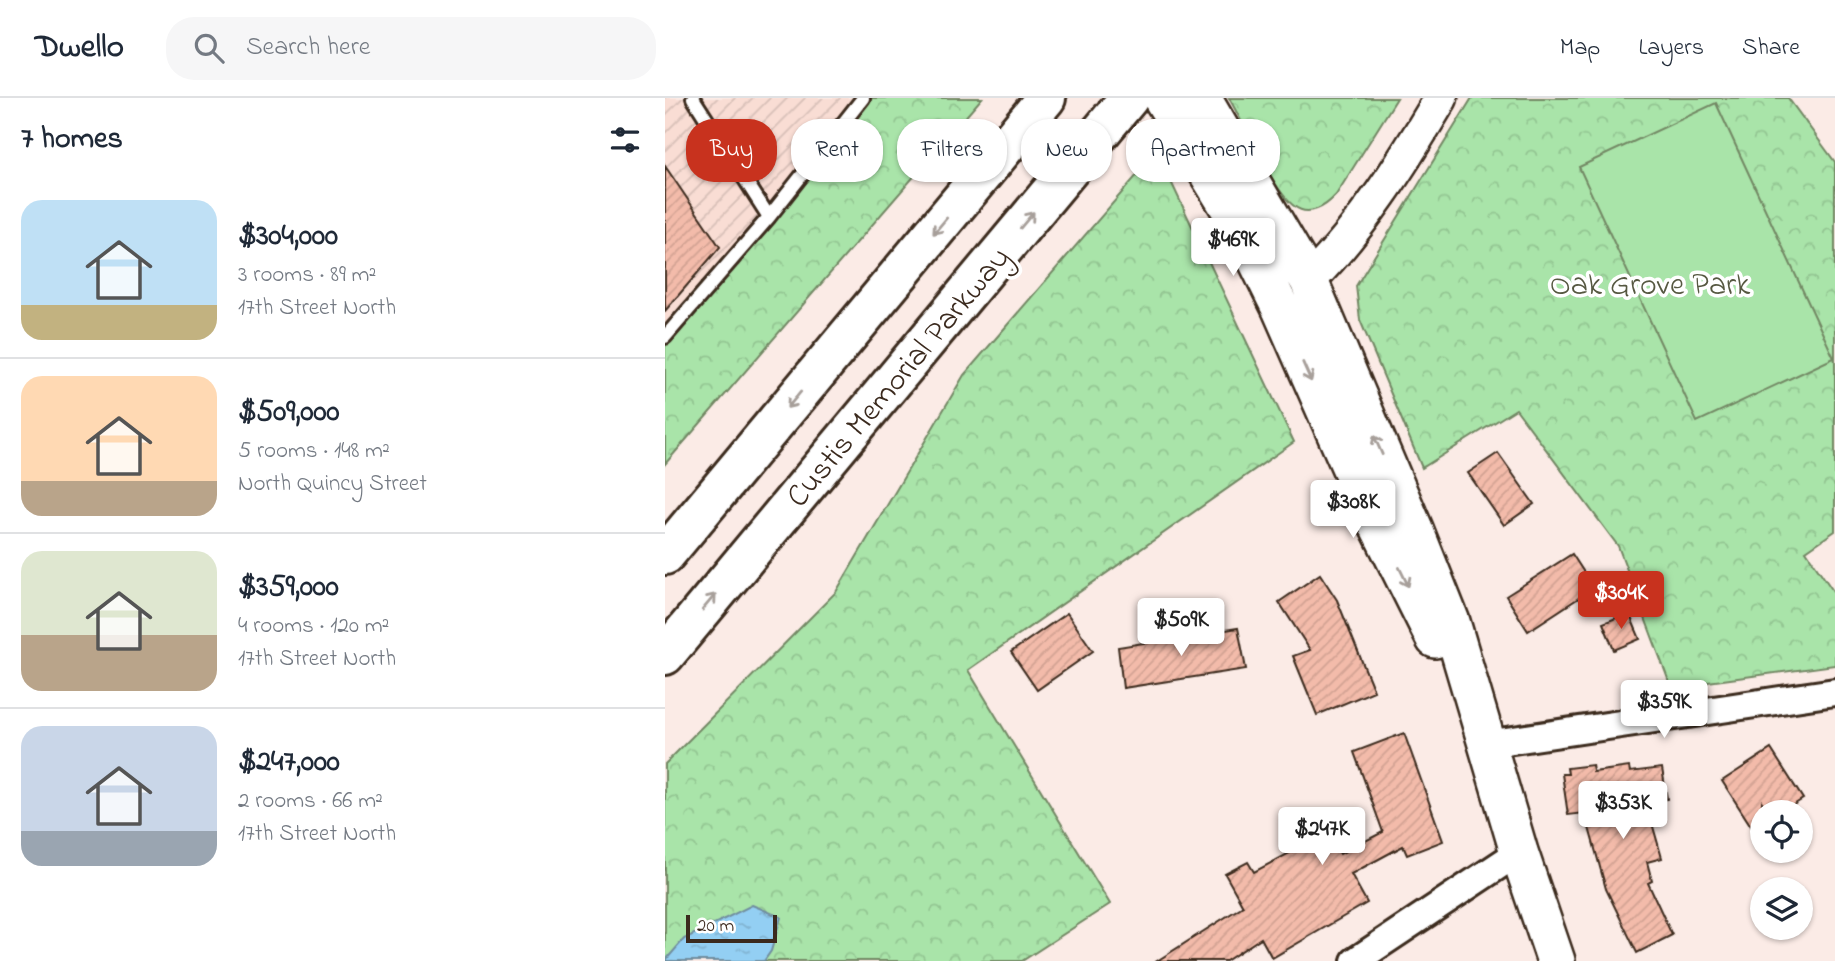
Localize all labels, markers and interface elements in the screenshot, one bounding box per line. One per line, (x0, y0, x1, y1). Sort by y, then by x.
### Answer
search box (166, 17, 656, 80)
text: Dwello (35, 24, 124, 72)
icon: search (190, 29, 228, 67)
text: Search here (246, 29, 370, 67)
text: Map (1560, 31, 1600, 66)
text: Layers (1638, 31, 1704, 66)
text: Share (1742, 31, 1800, 66)
text: 7 homes (21, 118, 123, 162)
chip: Buy (686, 119, 777, 182)
chip: Rent (791, 119, 883, 182)
chip: Filters (897, 119, 1007, 182)
chip: New (1021, 119, 1112, 182)
chip: Apartment (1126, 119, 1280, 182)
icon: filters (606, 121, 644, 159)
one-way arrow (1019, 212, 1035, 230)
text: $304,000 (238, 215, 338, 259)
one-way arrow (932, 216, 948, 234)
pin: $469K (1184, 218, 1282, 278)
text: $469K (1207, 224, 1259, 257)
icon: home (77, 228, 161, 312)
street label: Custis Memorial Parkway (776, 237, 1023, 519)
text: 3 rooms · 89 m² (238, 259, 376, 292)
park label: Oak Grove Park (1550, 263, 1751, 310)
text: 17th Street North (238, 292, 396, 325)
one-way arrow (1301, 360, 1314, 382)
text: $509,000 (238, 391, 339, 435)
one-way arrow (786, 391, 802, 409)
icon: home (77, 404, 161, 488)
text: 5 rooms · 148 m² (238, 435, 390, 468)
one-way arrow (1371, 435, 1384, 457)
text: North Quincy Street (238, 468, 427, 501)
pin: $308K (1304, 480, 1402, 540)
text: $308K (1326, 486, 1380, 519)
text: $359,000 (238, 566, 339, 610)
one-way arrow (1398, 566, 1411, 587)
pin: $304K (1572, 572, 1670, 631)
text: $304K (1594, 577, 1648, 610)
icon: home (77, 579, 161, 663)
one-way arrow (701, 594, 717, 612)
pin: $509K (1132, 598, 1230, 658)
text: $509K (1153, 604, 1209, 637)
text: 4 rooms · 120 m² (238, 610, 389, 643)
text: 17th Street North (238, 643, 396, 676)
pin: $359K (1615, 680, 1713, 740)
text: $359K (1637, 686, 1691, 719)
text: $247,000 (238, 741, 340, 785)
icon: home (77, 754, 161, 838)
pin: $353K (1574, 782, 1672, 841)
text: 2 rooms · 66 m² (238, 785, 383, 818)
text: $353K (1594, 787, 1652, 820)
map controls (1750, 800, 1813, 940)
button: locate (1750, 800, 1813, 863)
pin: $247K (1273, 808, 1371, 867)
text: $247K (1294, 813, 1350, 846)
text: 17th Street North (238, 818, 396, 851)
button: layers (1750, 877, 1813, 940)
scale bar (686, 912, 777, 944)
text: 20 m (697, 913, 734, 940)

